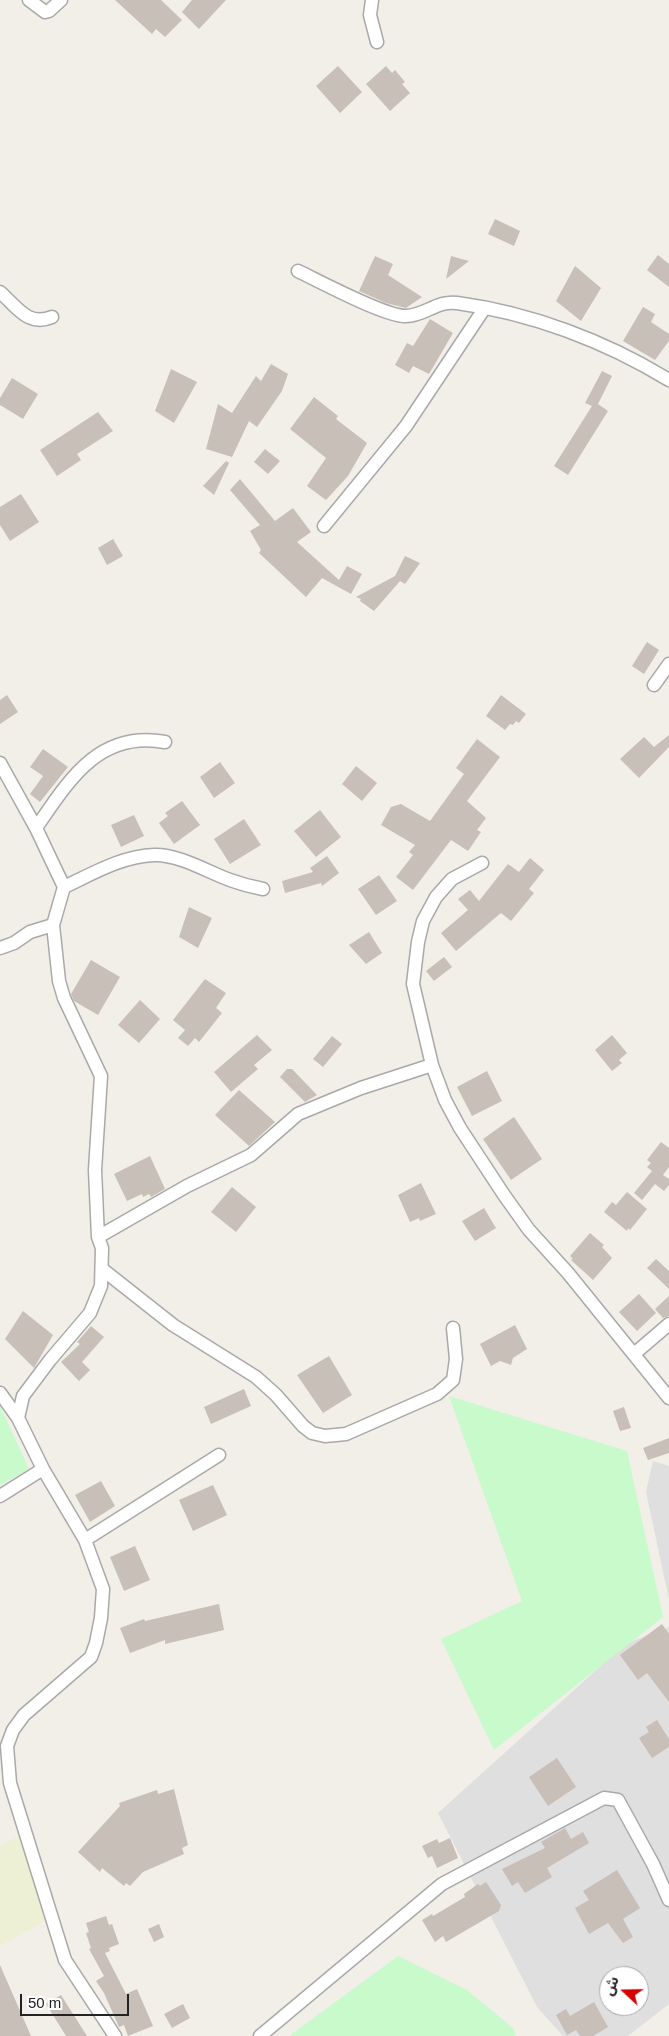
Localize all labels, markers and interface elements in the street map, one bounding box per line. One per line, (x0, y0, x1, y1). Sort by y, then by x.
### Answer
north arrow (599, 1966, 649, 2016)
text: ش (600, 1974, 622, 1998)
scale bar (22, 1984, 131, 2016)
text: 50 m (28, 1994, 61, 2011)

